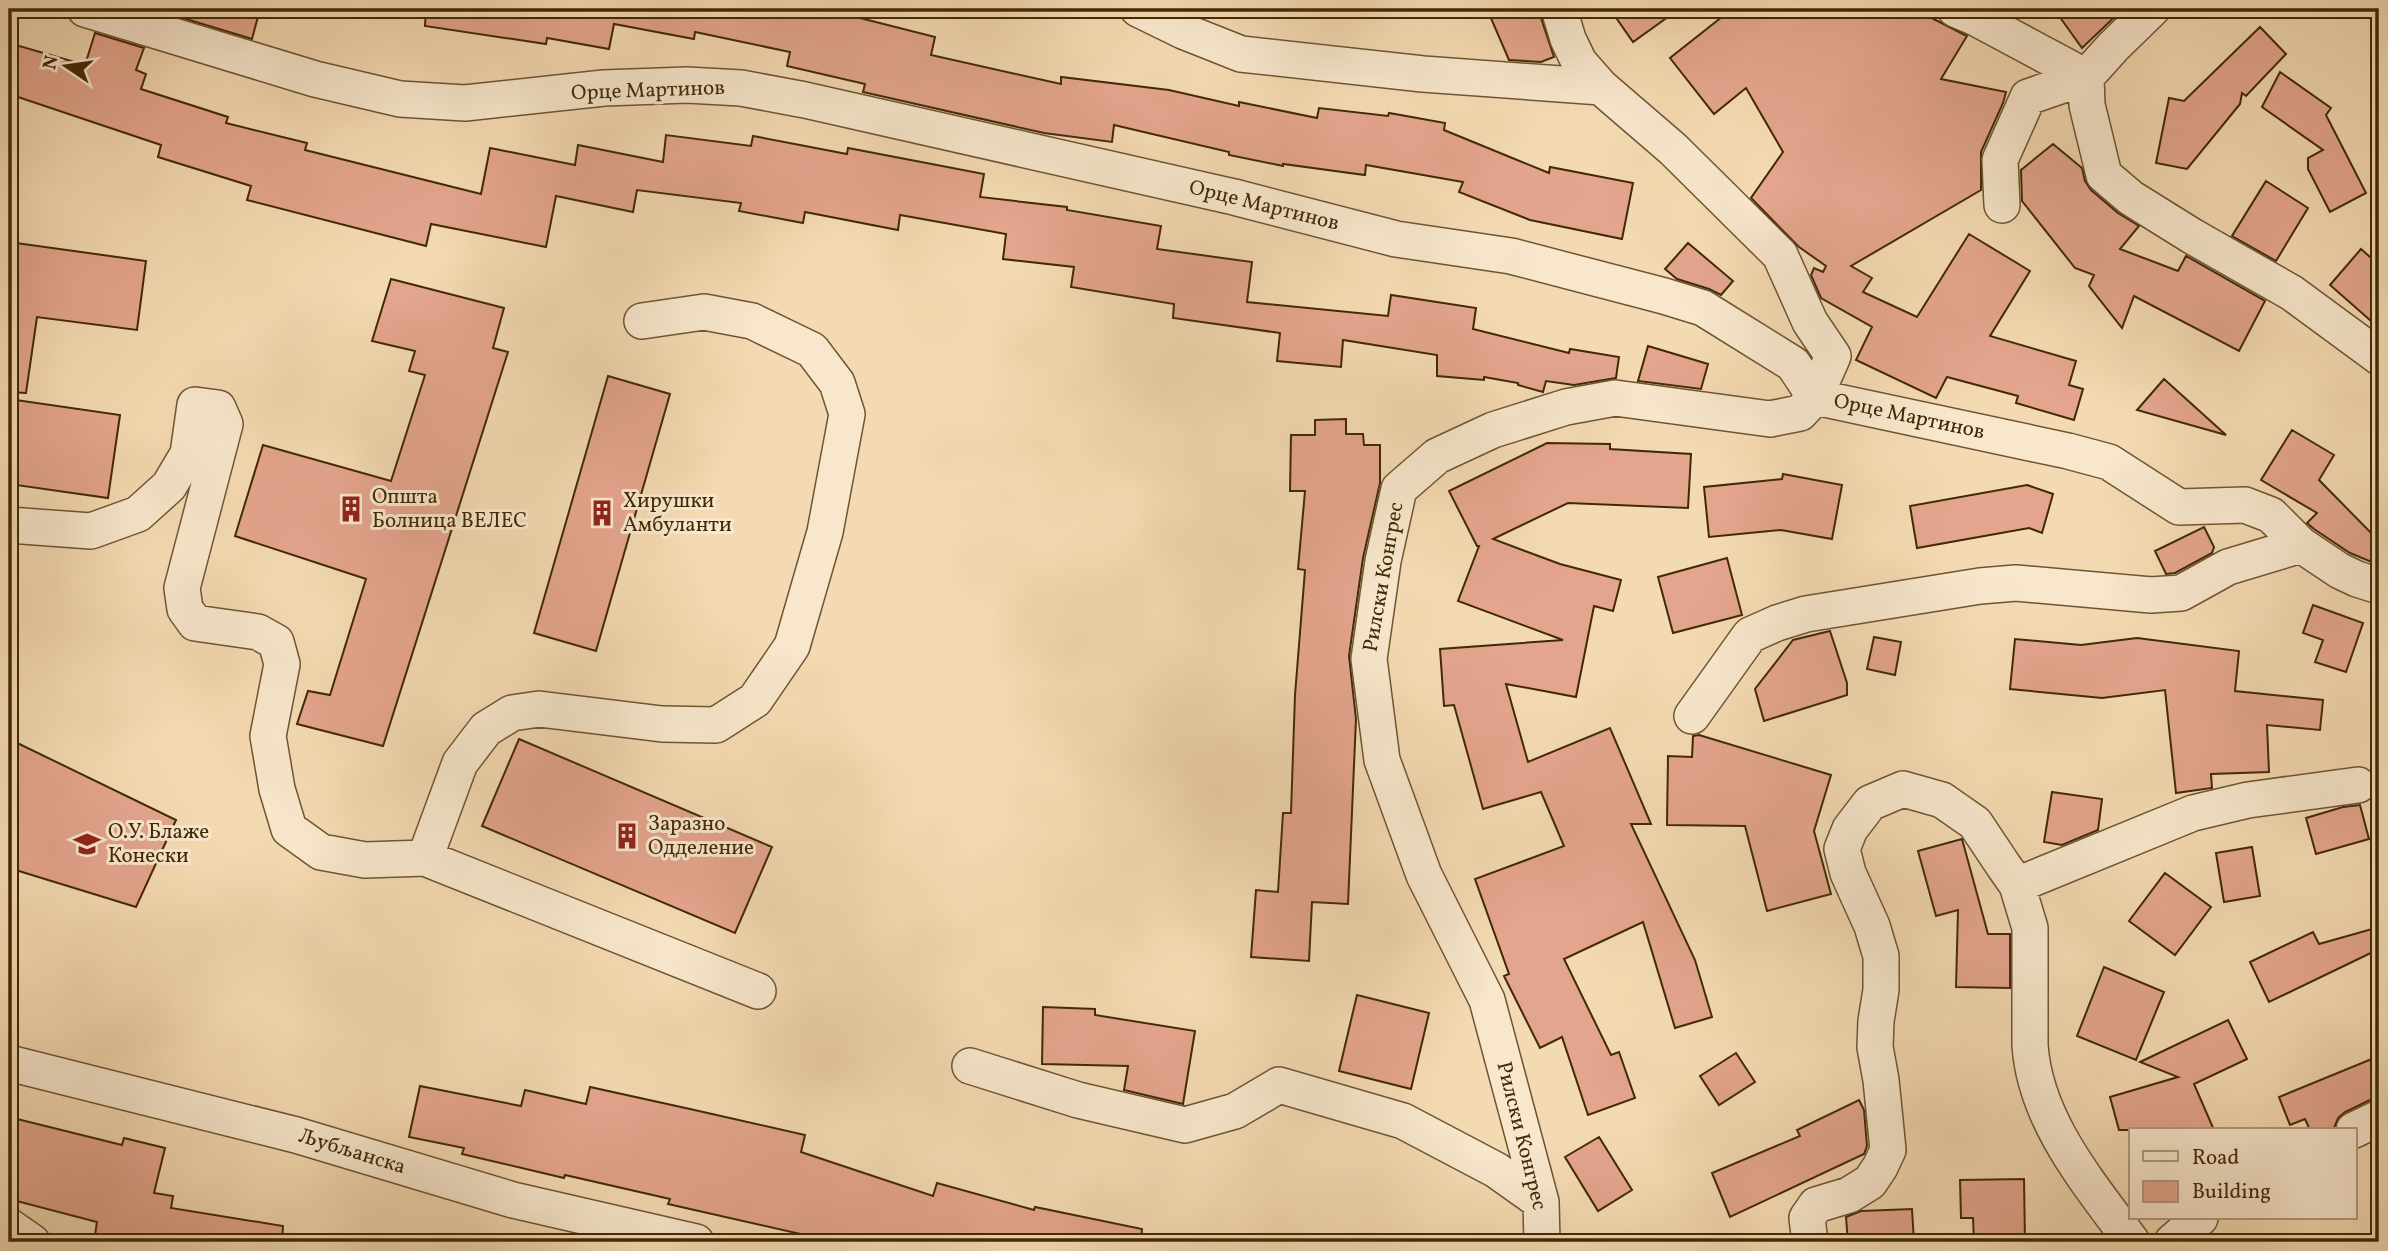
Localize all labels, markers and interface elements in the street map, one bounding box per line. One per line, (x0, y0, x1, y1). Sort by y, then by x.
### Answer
north arrow (32, 32, 102, 102)
text: N (37, 53, 66, 72)
street label: Орце Мартинов (571, 74, 725, 108)
street label: Орце Мартинов (1186, 173, 1342, 239)
street label: Орце Мартинов (1831, 387, 1987, 447)
place label: Општа Болница ВЕЛЕС (372, 483, 527, 536)
place label: Хирушки Амбуланти (623, 487, 732, 540)
building icon: Општа Болница ВЕЛЕС (336, 494, 366, 524)
building icon: Хирушки Амбуланти (587, 498, 617, 528)
street label: Рилски Конгрес (1357, 500, 1411, 654)
place label: Заразно Одделение (648, 810, 754, 863)
place label: О.У. Блаже Конески (108, 818, 209, 871)
building icon: Заразно Одделение (612, 821, 642, 851)
school or university icon: О.У. Блаже Конески (72, 829, 102, 859)
street label: Рилски Конгрес (1489, 1059, 1553, 1213)
street label: Љубљанска (295, 1122, 409, 1182)
legend (2129, 1128, 2356, 1220)
text: Road (2192, 1144, 2239, 1173)
text: Building (2192, 1178, 2271, 1207)

